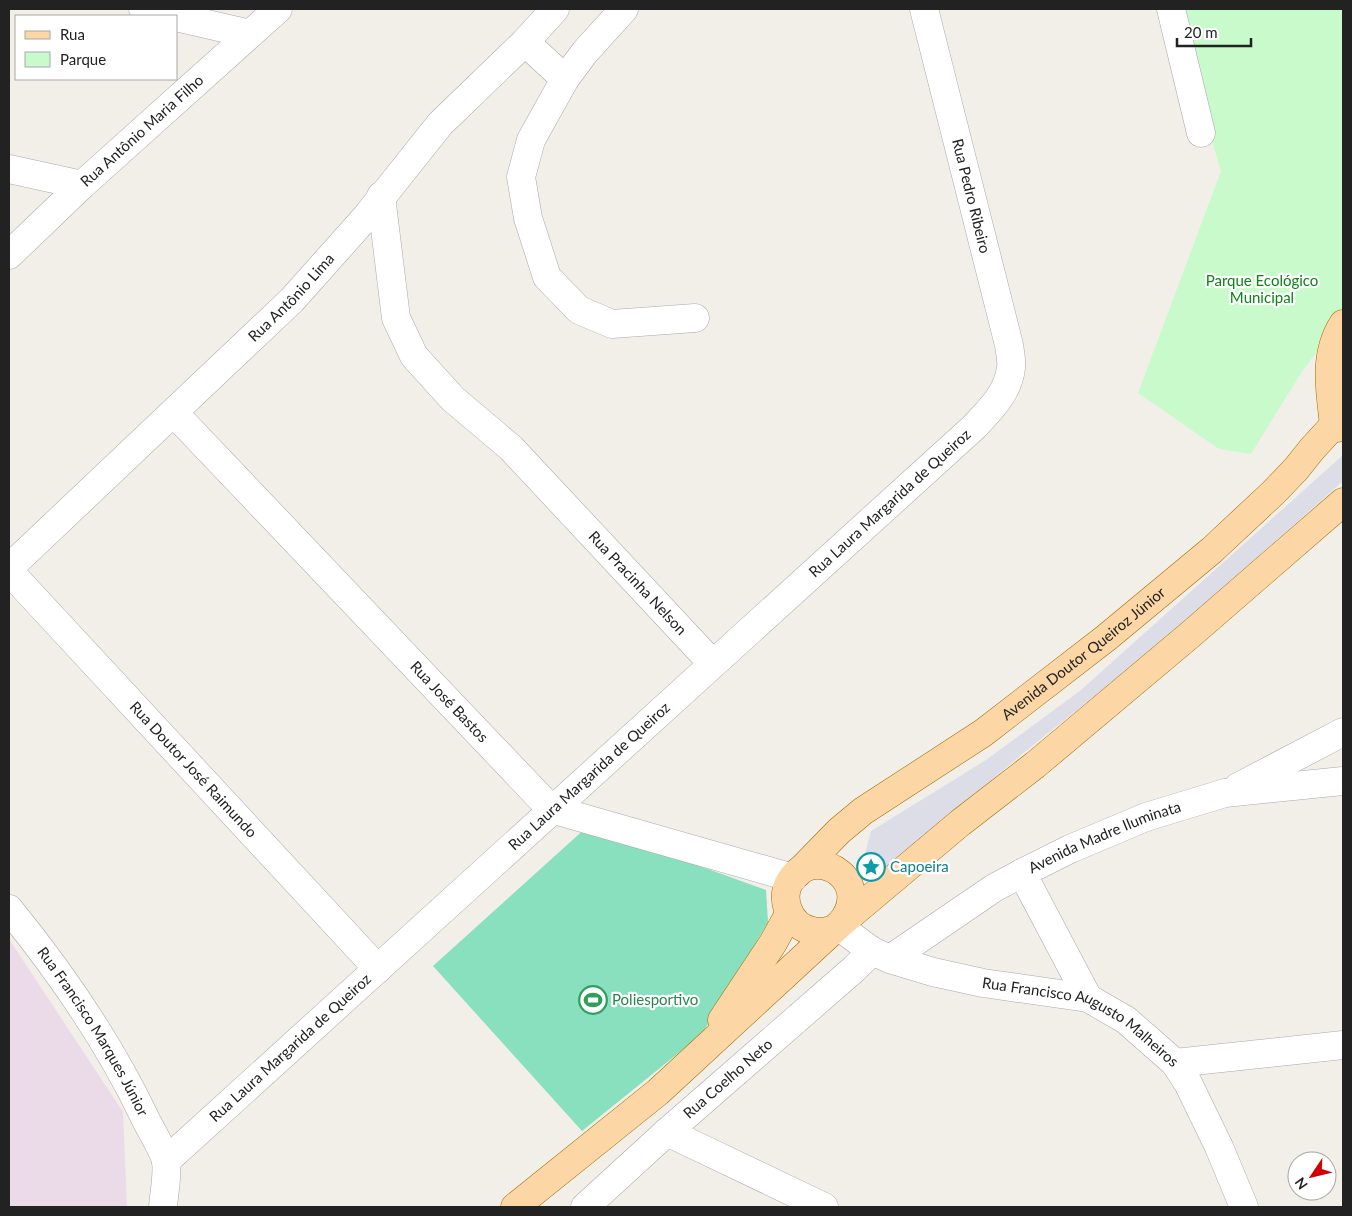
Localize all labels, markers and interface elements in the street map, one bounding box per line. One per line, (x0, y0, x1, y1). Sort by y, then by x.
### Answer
legend (15, 15, 178, 80)
scale bar (1177, 15, 1251, 47)
text: 20 m (1184, 23, 1218, 41)
text: Rua (60, 25, 85, 43)
text: Parque (60, 50, 106, 68)
street label: Rua Antônio Maria Filho (76, 70, 207, 190)
street label: Rua Pedro Ribeiro (949, 137, 995, 255)
street label: Rua Antônio Lima (244, 249, 337, 345)
park label: Parque Ecológico Municipal (1206, 271, 1318, 306)
street label: Rua Laura Margarida de Queiroz (805, 425, 974, 581)
street label: Rua Pracinha Nelson (585, 527, 691, 638)
street label: Avenida Doutor Queiroz Júnior (998, 582, 1169, 723)
street label: Rua José Bastos (407, 657, 493, 746)
street label: Rua Doutor José Raimundo (127, 697, 261, 841)
street label: Rua Laura Margarida de Queiroz (504, 698, 673, 854)
street label: Avenida Madre Iluminata (1025, 797, 1183, 876)
place icon: Capoeira (856, 852, 886, 882)
place label: Capoeira (890, 857, 949, 875)
street label: Rua Francisco Marques Júnior (34, 943, 153, 1119)
street label: Rua Laura Margarida de Queiroz (205, 969, 374, 1125)
street label: Rua Francisco Augusto Malheiros (981, 973, 1183, 1070)
sports icon: Poliesportivo (578, 985, 608, 1015)
place label: Poliesportivo (612, 990, 698, 1008)
street label: Rua Coelho Neto (679, 1034, 776, 1122)
north arrow (1287, 1151, 1337, 1201)
text: N (1291, 1174, 1311, 1193)

